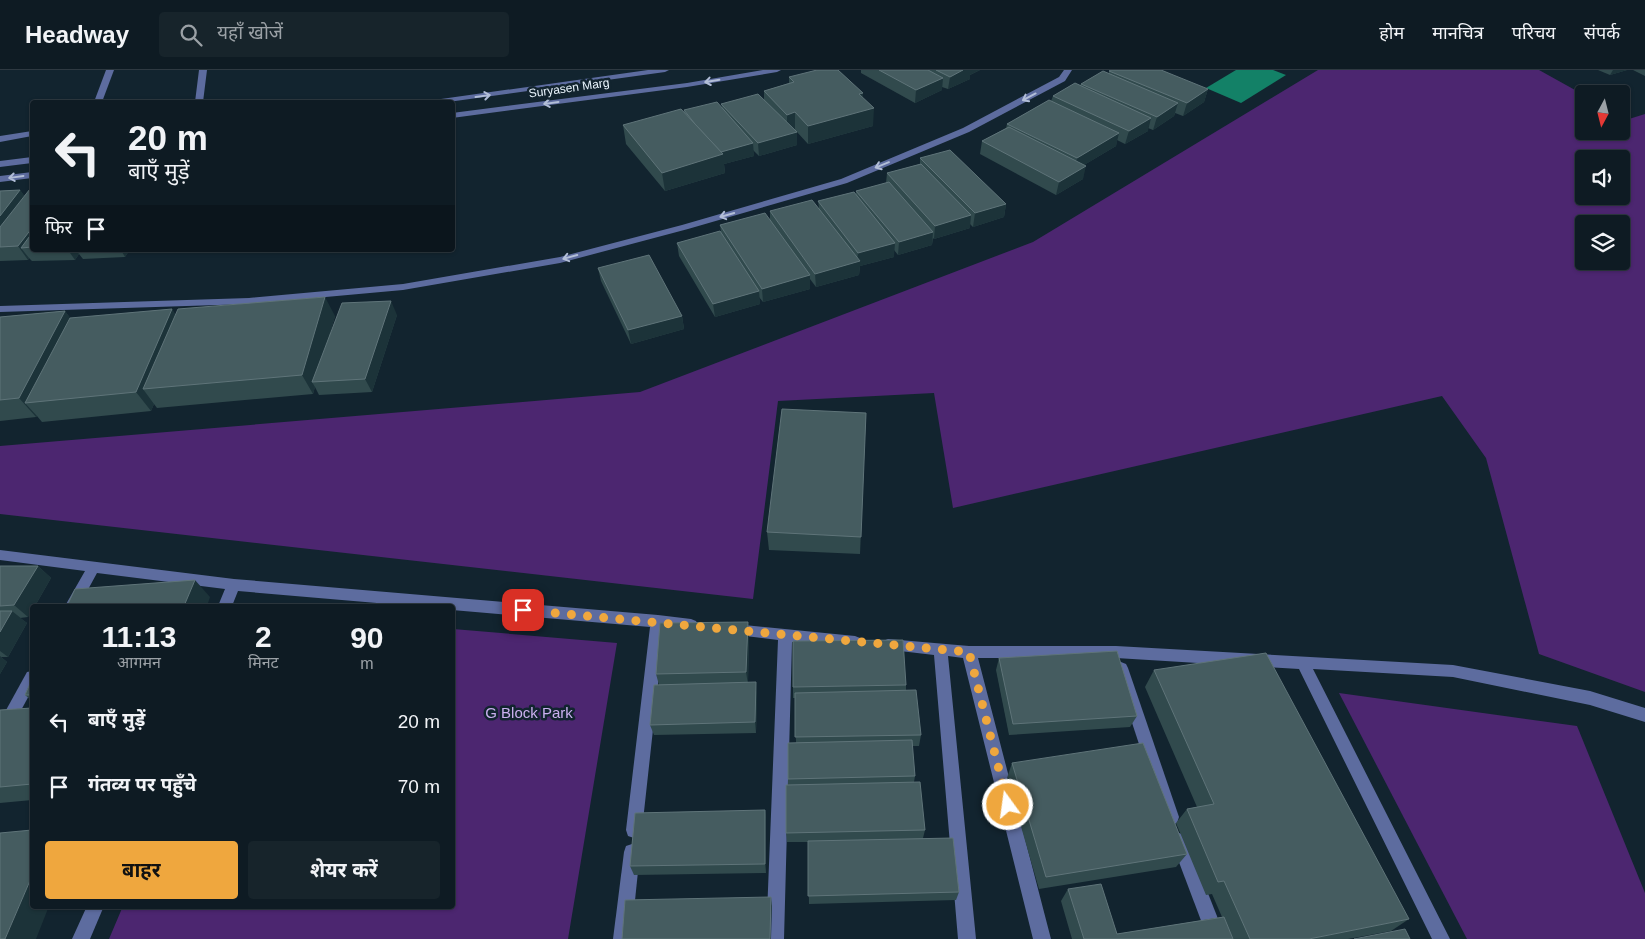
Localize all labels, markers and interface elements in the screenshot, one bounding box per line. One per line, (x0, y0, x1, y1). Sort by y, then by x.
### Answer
search box (159, 12, 509, 57)
text: Headway (25, 21, 129, 48)
icon: search (177, 21, 205, 49)
text: यहाँ खोजें (217, 22, 283, 43)
text: होम (1379, 23, 1404, 43)
text: मानचित्र (1432, 23, 1484, 43)
text: परिचय (1512, 23, 1556, 43)
text: संपर्क (1584, 23, 1620, 43)
street label: Suryasen Marg (528, 75, 610, 101)
one-way arrow (704, 76, 720, 86)
north arrow (1575, 85, 1630, 140)
map controls (1575, 85, 1630, 270)
one-way arrow (474, 90, 490, 100)
one-way arrow (1021, 92, 1036, 102)
one-way arrow (543, 98, 559, 108)
text: 20 m (128, 118, 208, 157)
icon: left (45, 120, 110, 185)
button: sound (1575, 150, 1630, 205)
text: बाएँ मुड़ें (128, 159, 189, 184)
one-way arrow (874, 161, 890, 170)
one-way arrow (9, 172, 25, 182)
one-way arrow (719, 210, 735, 220)
icon: arrive (82, 215, 110, 243)
button: layers (1575, 215, 1630, 270)
text: फिर (45, 217, 72, 238)
one-way arrow (563, 253, 579, 263)
pin (502, 589, 544, 631)
icon: arrive (509, 596, 537, 624)
text: 11:13 (101, 620, 177, 653)
text: 2 (255, 620, 272, 653)
text: 90 (350, 621, 384, 654)
text: आगमन (117, 654, 161, 671)
text: मिनट (248, 654, 279, 671)
text: m (360, 655, 373, 672)
park label: G Block Park (485, 704, 573, 721)
icon: left (45, 708, 73, 736)
text: बाएँ मुड़ें (88, 709, 145, 730)
text: 20 m (398, 711, 440, 732)
icon: arrive (45, 773, 73, 801)
text: गंतव्य पर पहुँचे (88, 774, 196, 795)
text: 70 m (398, 776, 440, 797)
position arrow (981, 778, 1033, 830)
button: बाहर (45, 841, 238, 899)
button: शेयर करें (248, 841, 440, 899)

